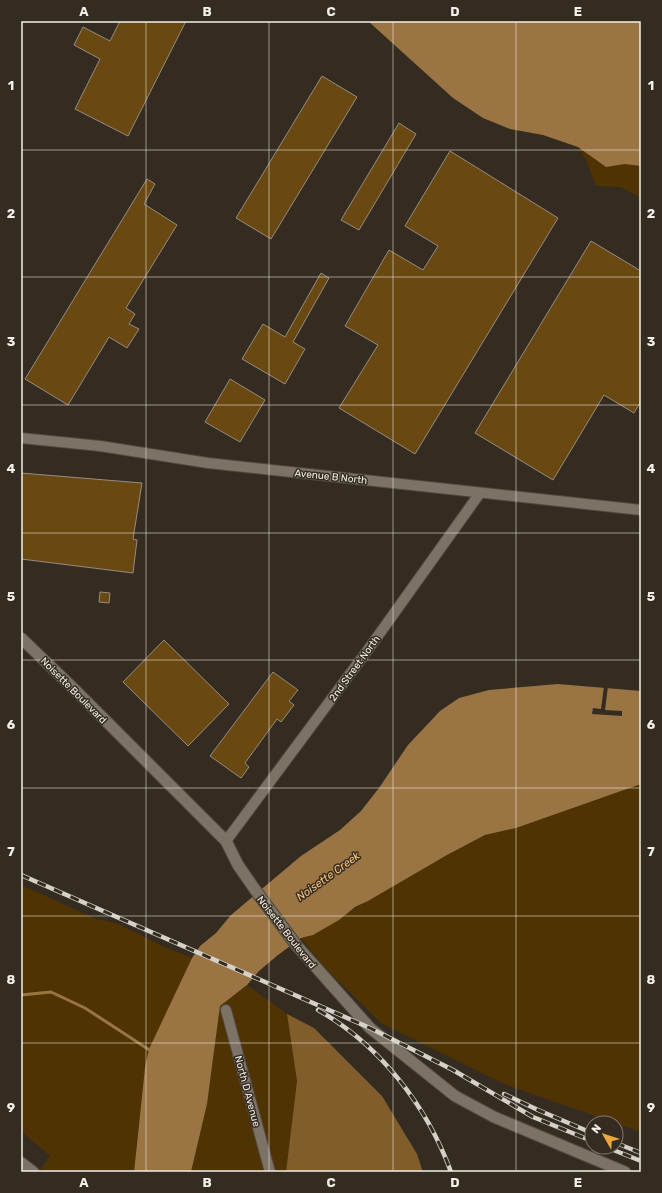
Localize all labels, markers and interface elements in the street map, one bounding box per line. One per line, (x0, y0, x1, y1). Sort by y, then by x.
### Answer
text: A (79, 4, 89, 19)
text: B (202, 4, 212, 19)
text: C (326, 4, 336, 19)
text: D (450, 4, 460, 19)
text: E (574, 4, 582, 19)
text: 1 (8, 78, 14, 93)
text: 1 (648, 78, 654, 93)
text: 2 (7, 206, 15, 221)
text: 2 (647, 206, 655, 221)
text: 3 (7, 334, 16, 349)
text: 3 (647, 334, 656, 349)
text: 4 (7, 461, 16, 476)
text: 4 (647, 461, 656, 476)
street label: Avenue B North (294, 467, 368, 487)
text: 5 (7, 589, 15, 604)
text: 5 (647, 589, 655, 604)
street label: 2nd Street North (327, 633, 383, 704)
street label: Noisette Boulevard (38, 655, 109, 726)
text: 6 (7, 717, 16, 732)
text: 6 (647, 717, 656, 732)
text: 7 (7, 844, 15, 859)
text: 7 (647, 844, 655, 859)
water label: Noisette Creek (294, 849, 363, 904)
street label: Noisette Boulevard (254, 894, 318, 971)
text: 8 (7, 972, 16, 987)
text: 8 (647, 972, 656, 987)
street label: North D Avenue (232, 1054, 262, 1128)
text: 9 (7, 1100, 15, 1115)
text: 9 (647, 1100, 655, 1115)
north arrow (584, 1115, 624, 1155)
text: N (589, 1122, 604, 1136)
text: A (79, 1175, 89, 1190)
text: B (202, 1175, 212, 1190)
text: C (326, 1175, 336, 1190)
text: D (450, 1175, 460, 1190)
text: E (574, 1175, 582, 1190)

